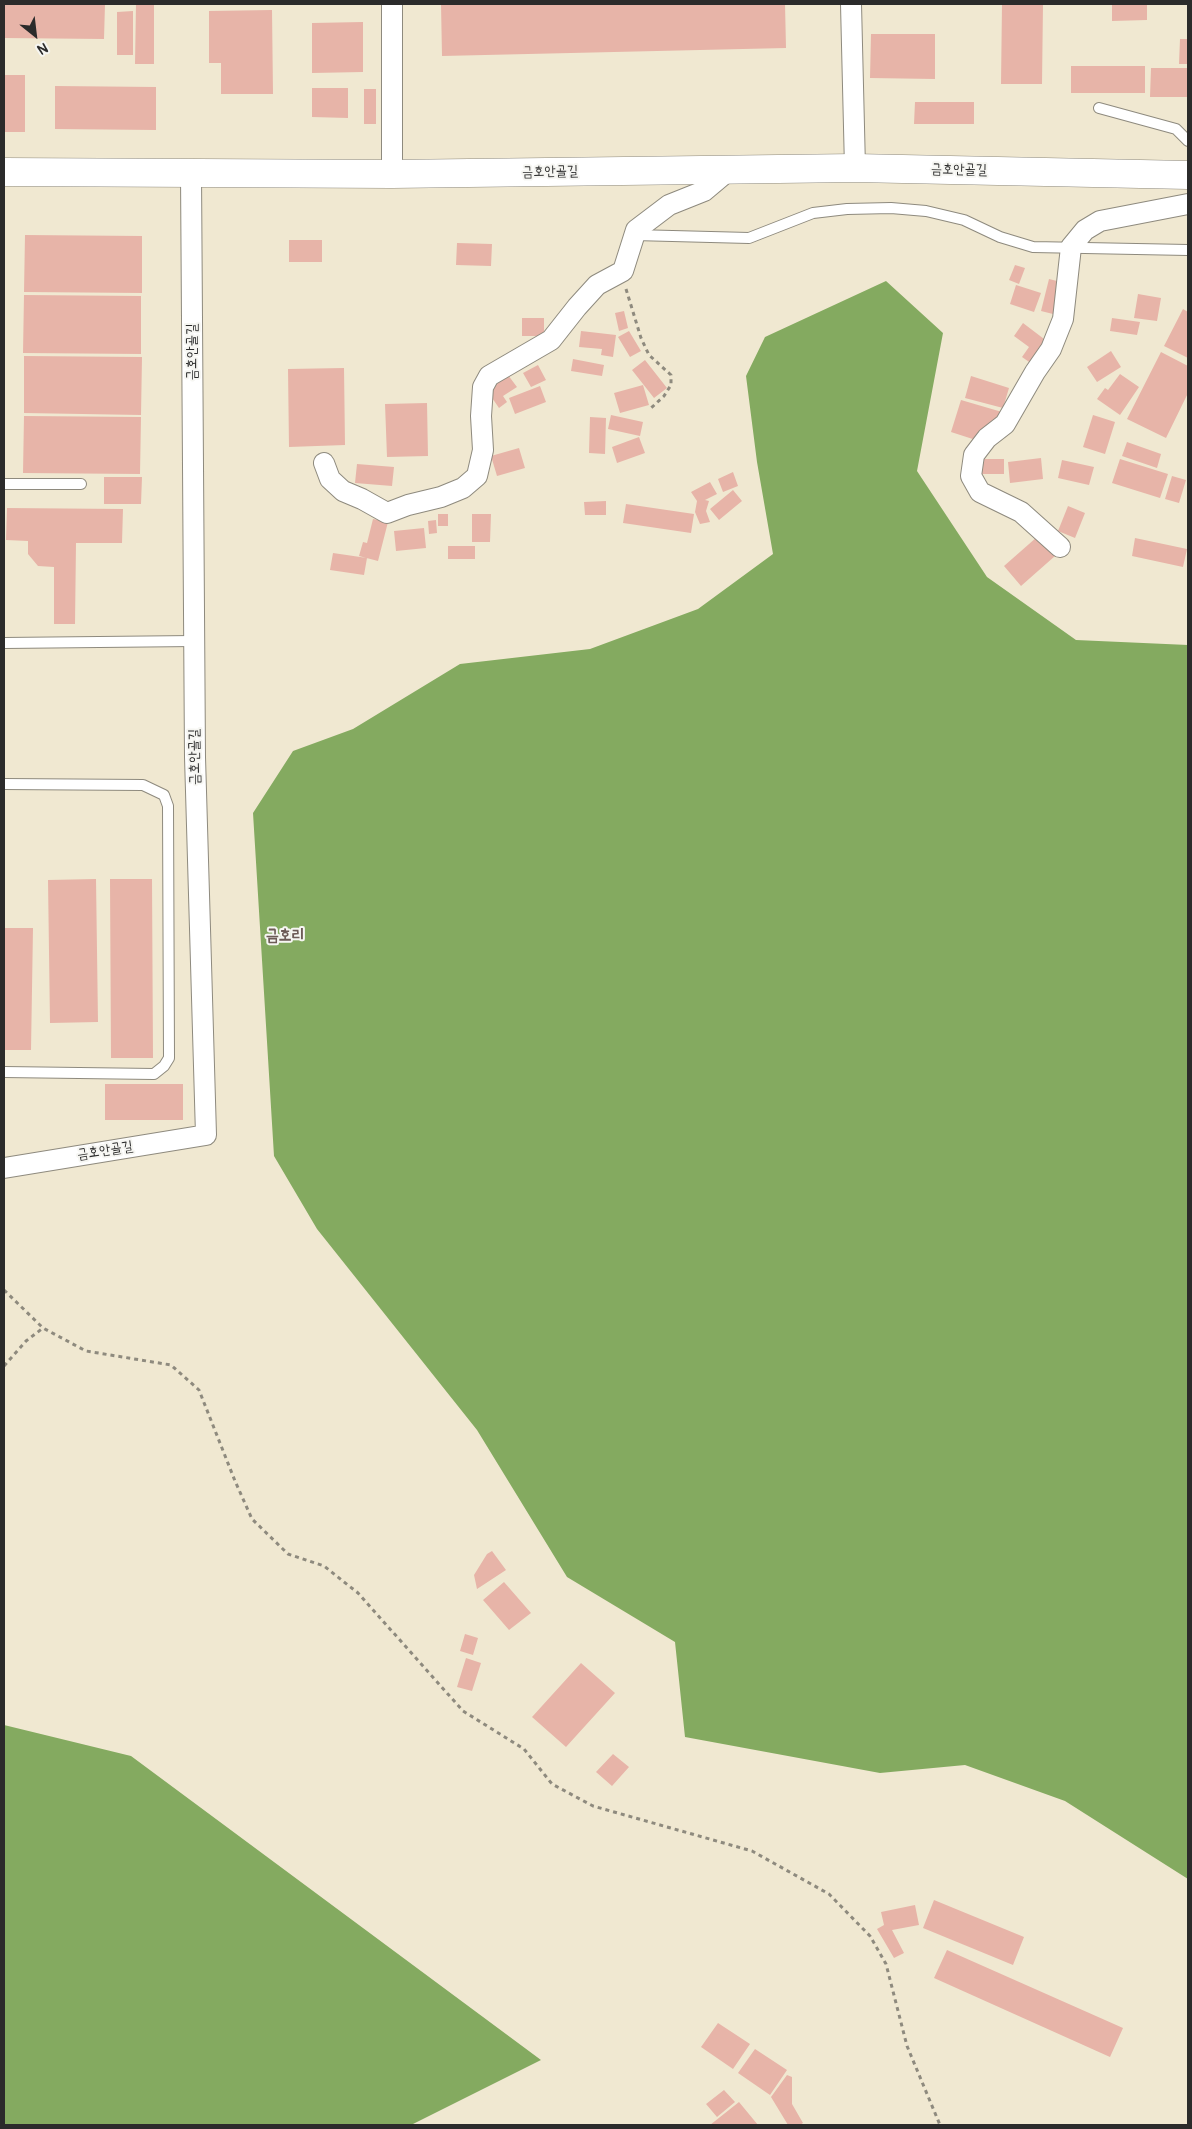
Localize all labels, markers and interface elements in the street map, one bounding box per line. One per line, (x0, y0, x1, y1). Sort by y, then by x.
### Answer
north arrow (10, 10, 60, 60)
text: N (34, 39, 51, 58)
street label: 금호안골길 (931, 161, 987, 179)
street label: 금호안골길 (522, 163, 578, 181)
street label: 금호안골길 (184, 324, 200, 380)
street label: 금호안골길 (186, 729, 204, 785)
district label: 금호리 (266, 926, 304, 946)
street label: 금호안골길 (76, 1138, 134, 1164)

